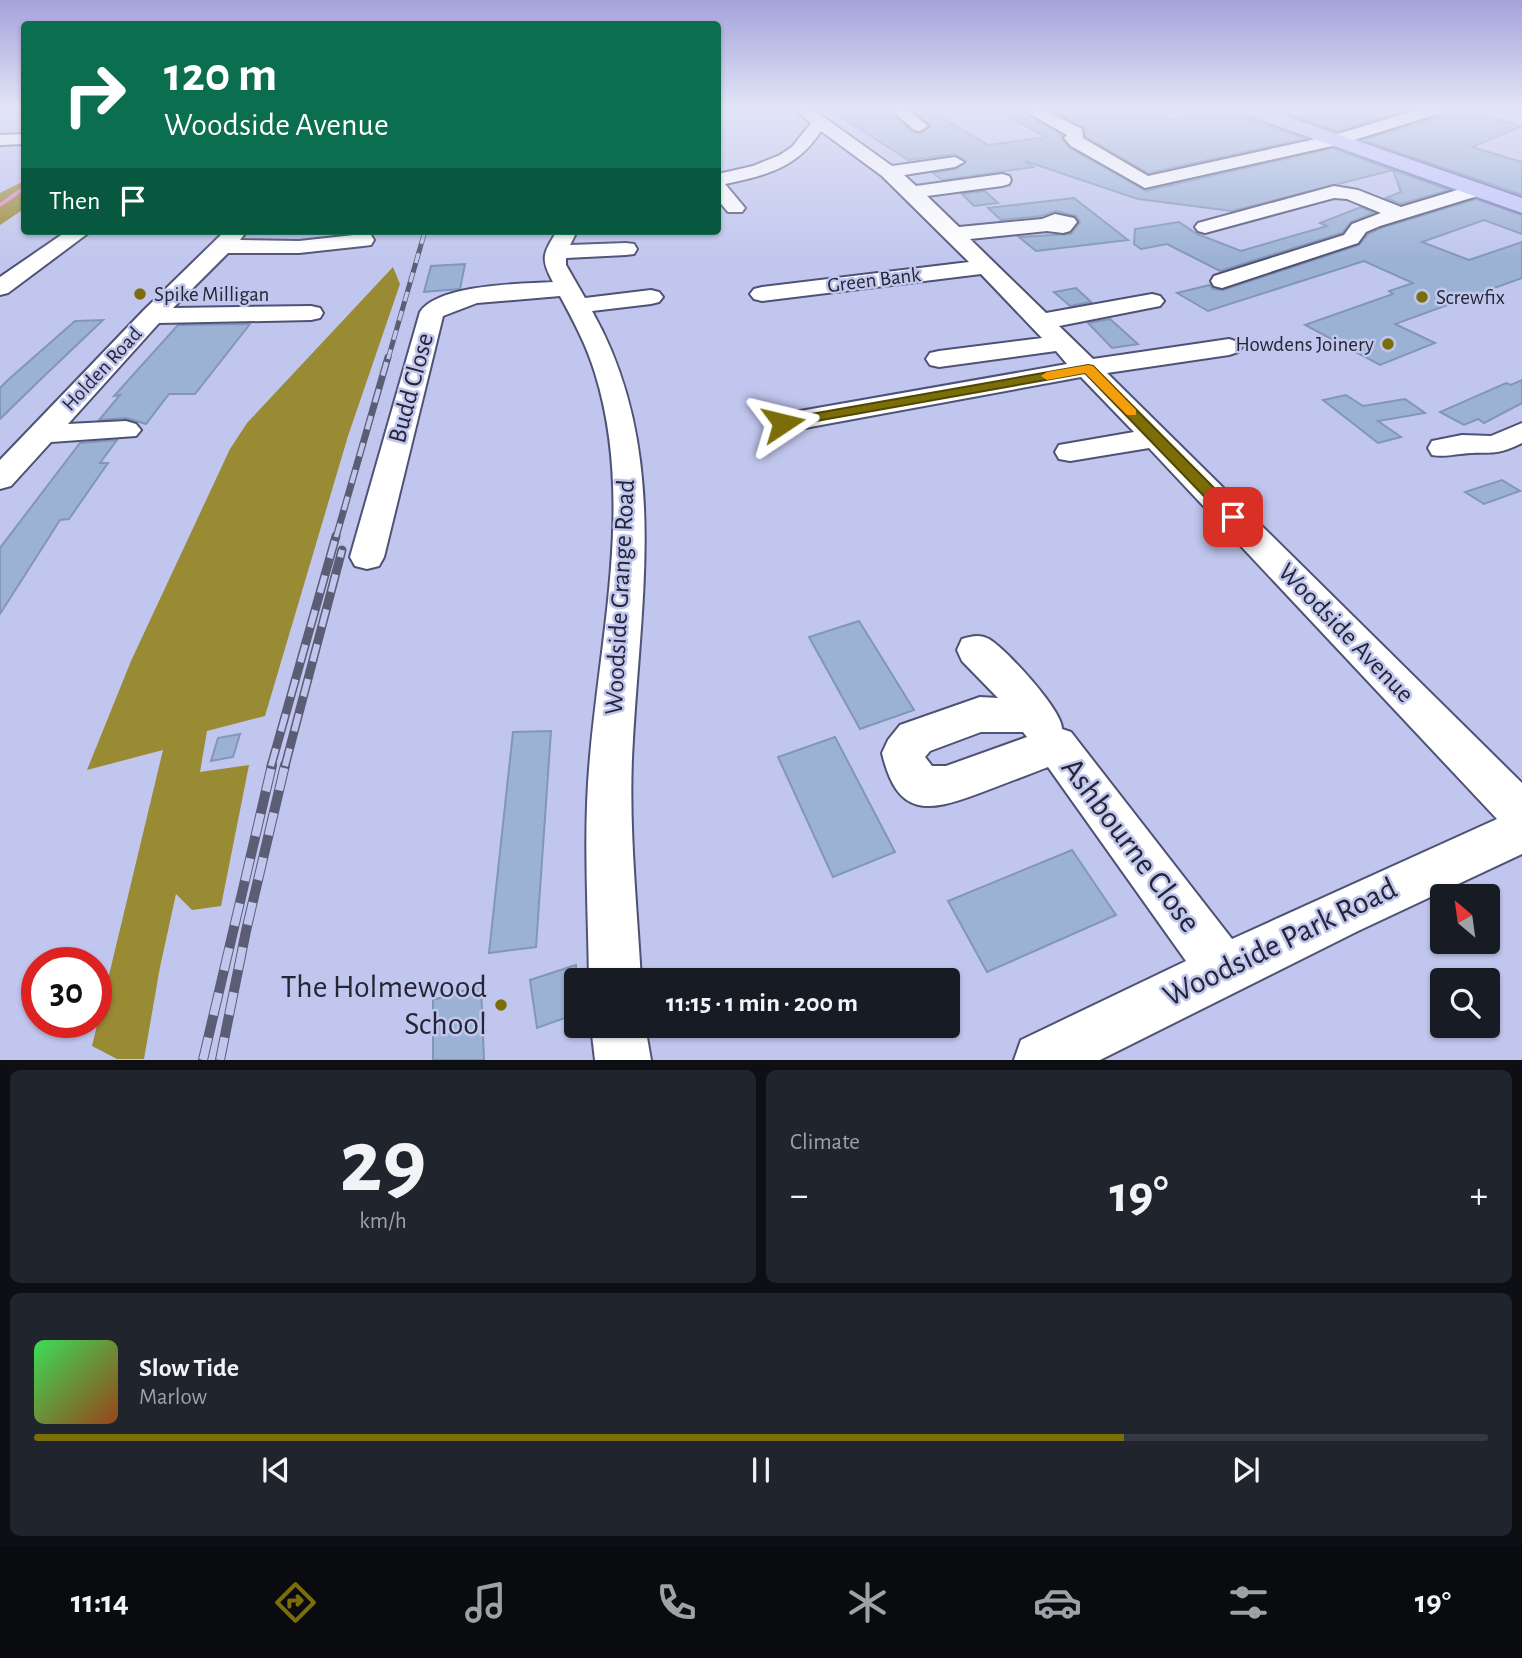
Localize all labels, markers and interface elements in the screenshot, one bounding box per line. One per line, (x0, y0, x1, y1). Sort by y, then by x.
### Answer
icon: right (49, 49, 140, 140)
text: 120 m (164, 51, 277, 100)
text: Woodside Avenue (164, 109, 389, 141)
icon: arrive (114, 182, 152, 220)
text: Then (49, 188, 100, 214)
street label: Green Bank (826, 264, 922, 296)
place label: Spike Milligan (154, 284, 269, 305)
marker: Spike Milligan (132, 286, 148, 302)
place label: Screwfix (1436, 287, 1505, 308)
marker: Screwfix (1414, 289, 1430, 305)
street label: Holden Road (58, 323, 146, 415)
street label: Budd Close (384, 330, 438, 446)
place label: Howdens Joinery (1236, 334, 1374, 355)
marker: Howdens Joinery (1380, 336, 1396, 352)
position arrow (746, 386, 820, 460)
street label: Woodside Grange Road (601, 479, 639, 715)
pin (1203, 487, 1263, 547)
icon: arrive (1214, 498, 1252, 536)
street label: Woodside Avenue (1273, 558, 1419, 708)
street label: Ashbourne Close (1055, 752, 1207, 938)
street label: Woodside Park Road (1158, 872, 1402, 1012)
north arrow (1430, 884, 1500, 954)
map controls (1430, 884, 1500, 1038)
speed limit sign: 30 (21, 947, 112, 1038)
button: search (1430, 968, 1500, 1038)
place label: The Holmewood School (281, 971, 487, 1040)
text: 11:15 · 1 min · 200 m (666, 990, 858, 1016)
marker: The Holmewood School (493, 997, 509, 1013)
text: 29 (340, 1117, 426, 1208)
text: Climate (790, 1131, 860, 1154)
text: 19° (1109, 1169, 1169, 1221)
text: − (790, 1177, 808, 1215)
text: + (1470, 1177, 1488, 1215)
text: km/h (359, 1210, 407, 1233)
text: Slow Tide (139, 1355, 239, 1381)
text: Marlow (139, 1386, 207, 1409)
icon: previous (257, 1451, 295, 1489)
icon: pause (742, 1451, 780, 1489)
icon: next (1227, 1451, 1265, 1489)
icon: directions (271, 1578, 320, 1627)
icon: music (461, 1578, 510, 1627)
icon: phone (652, 1578, 701, 1627)
icon: climate (843, 1578, 892, 1627)
icon: car (1033, 1578, 1082, 1627)
icon: filters (1224, 1578, 1273, 1627)
text: 11:14 (71, 1586, 129, 1618)
text: 19° (1415, 1586, 1451, 1618)

